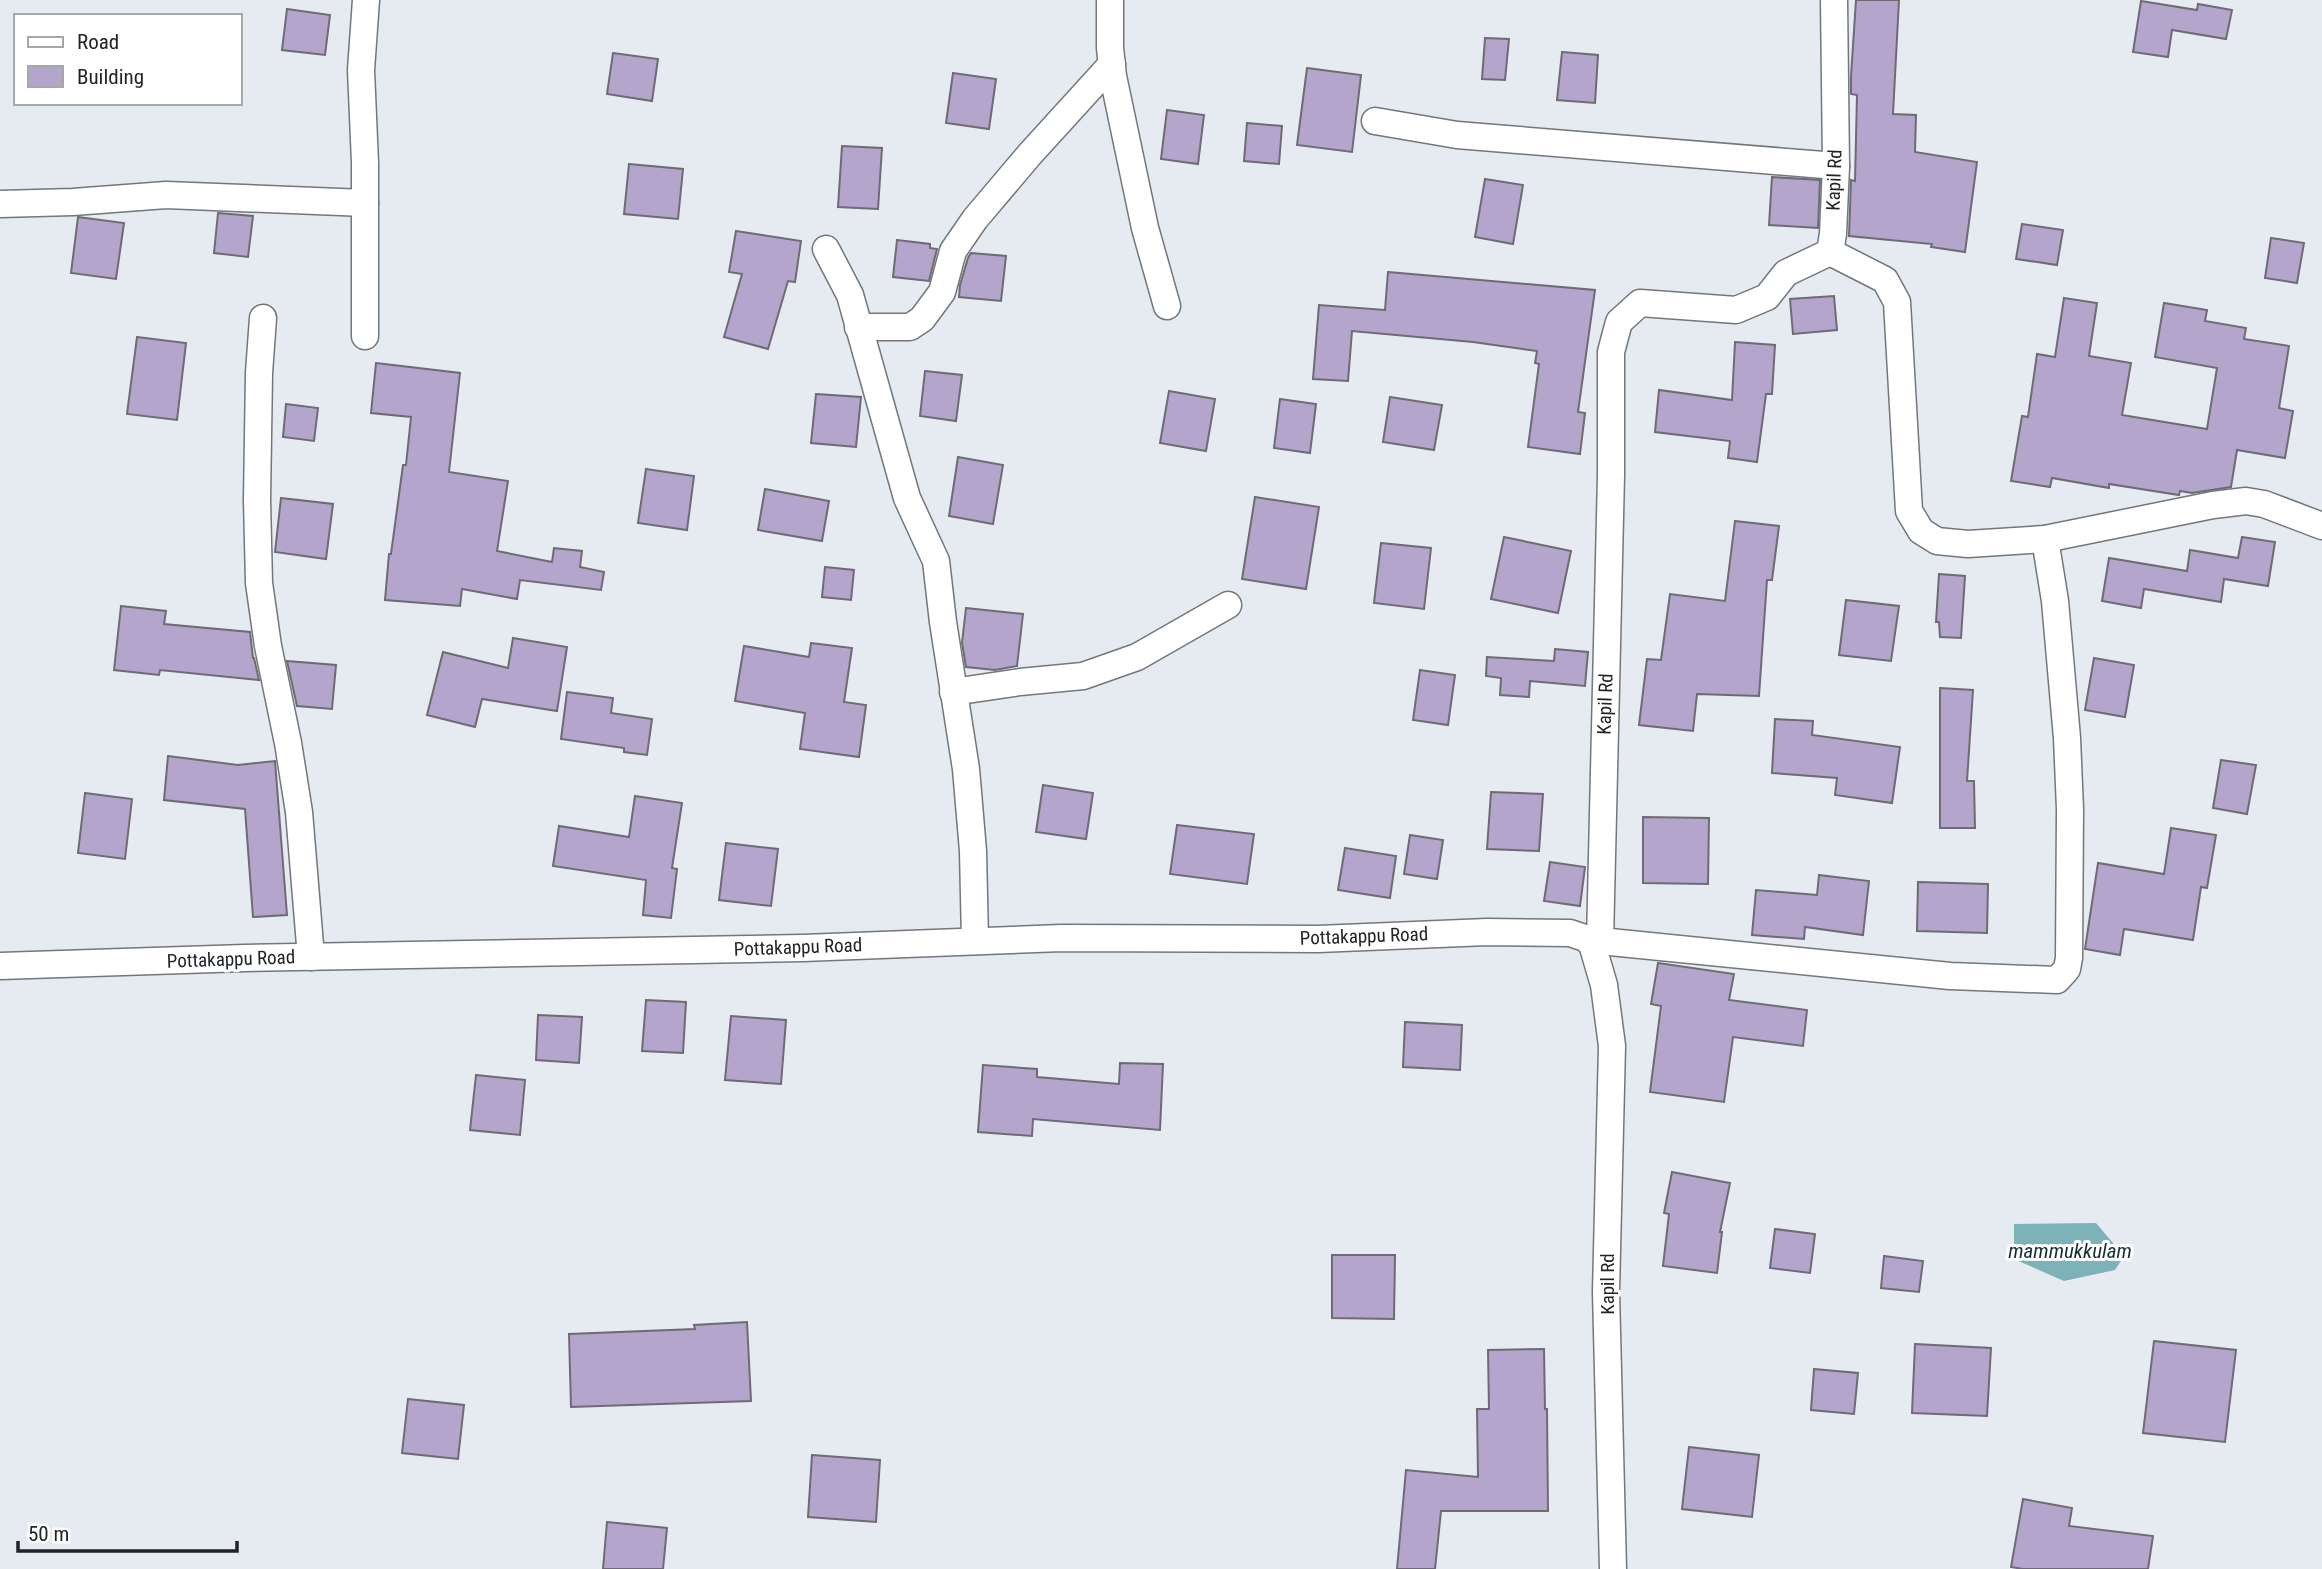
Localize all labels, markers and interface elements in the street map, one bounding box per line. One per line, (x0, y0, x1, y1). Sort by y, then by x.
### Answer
legend (14, 14, 242, 105)
text: Road (77, 30, 119, 54)
text: Building (77, 65, 144, 89)
street label: Kapil Rd (1821, 149, 1847, 211)
street label: Kapil Rd (1592, 673, 1618, 735)
street label: Pottakappu Road (1299, 922, 1429, 950)
street label: Pottakappu Road (733, 933, 863, 961)
street label: Pottakappu Road (166, 945, 296, 973)
water label: mammukkulam (2008, 1239, 2132, 1263)
street label: Kapil Rd (1596, 1253, 1619, 1315)
scale bar (18, 1510, 236, 1554)
text: 50 m (28, 1522, 69, 1546)

